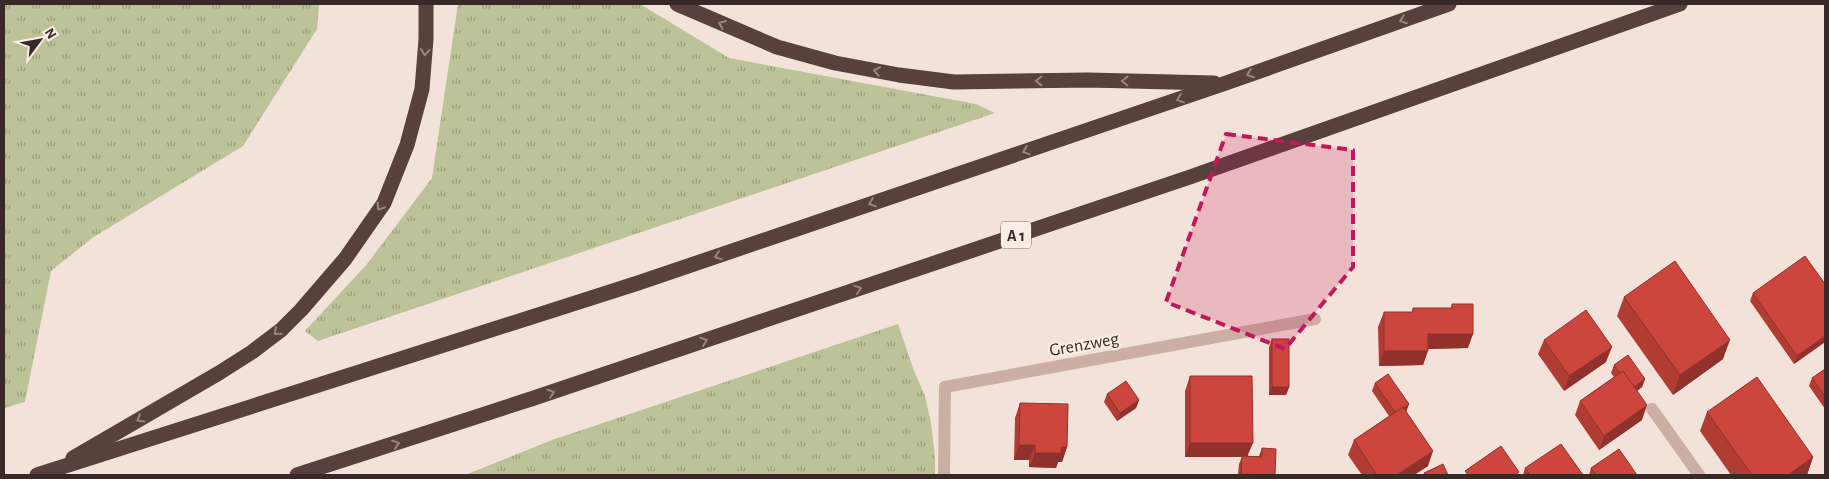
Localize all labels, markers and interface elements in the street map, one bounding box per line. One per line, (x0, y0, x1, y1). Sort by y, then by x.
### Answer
one-way arrow (1399, 14, 1407, 24)
north arrow (15, 15, 65, 65)
one-way arrow (718, 20, 727, 31)
text: N (42, 26, 59, 41)
one-way arrow (420, 49, 431, 57)
one-way arrow (873, 66, 882, 76)
one-way arrow (1246, 69, 1254, 79)
one-way arrow (1035, 76, 1043, 87)
one-way arrow (1120, 76, 1128, 86)
one-way arrow (1176, 93, 1184, 103)
one-way arrow (1022, 145, 1031, 155)
one-way arrow (868, 198, 877, 208)
one-way arrow (377, 202, 387, 211)
road number: A 1 (1001, 222, 1031, 248)
one-way arrow (714, 250, 723, 260)
one-way arrow (854, 284, 862, 294)
one-way arrow (274, 327, 283, 336)
street label: Grenzweg (1048, 330, 1120, 360)
one-way arrow (700, 336, 708, 346)
one-way arrow (546, 388, 554, 398)
one-way arrow (137, 412, 146, 422)
one-way arrow (392, 439, 400, 449)

